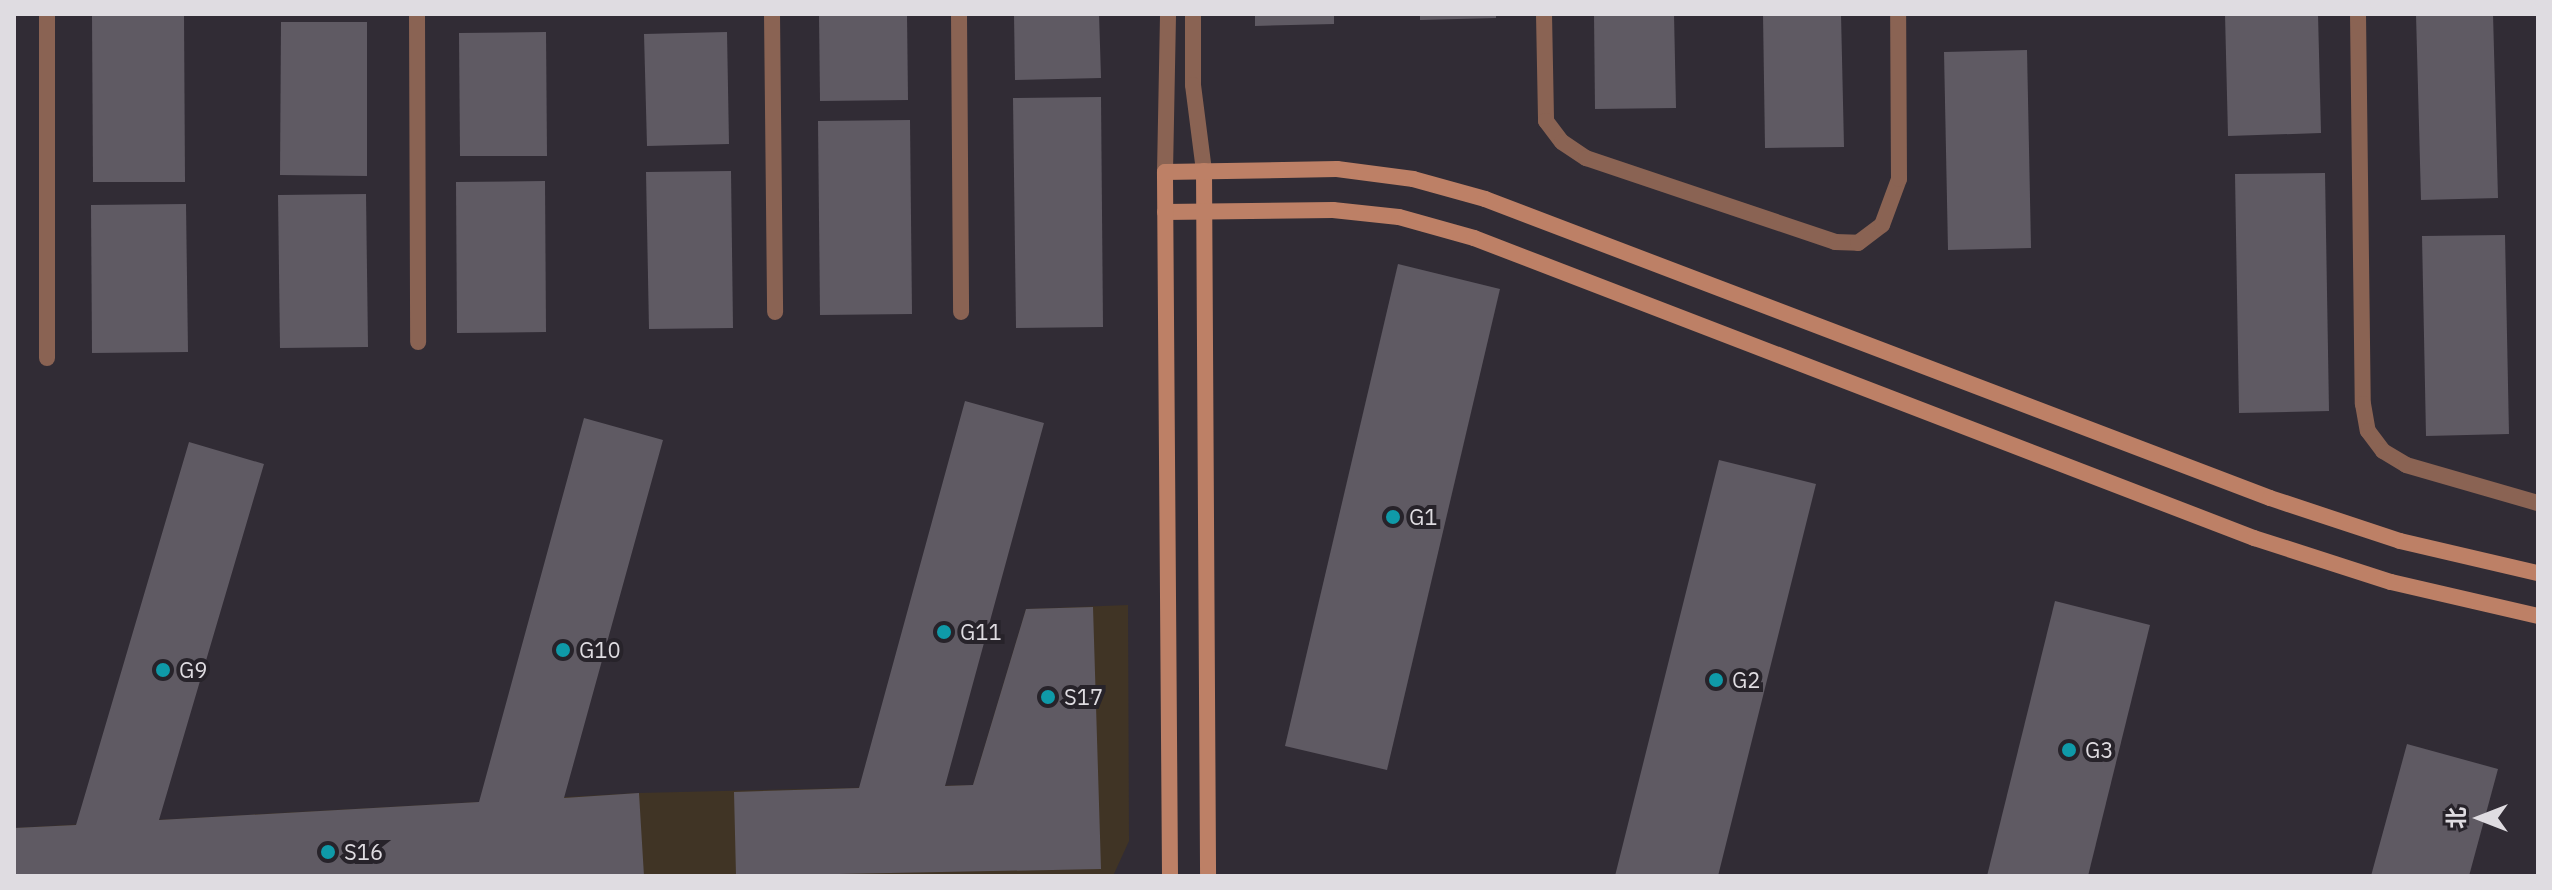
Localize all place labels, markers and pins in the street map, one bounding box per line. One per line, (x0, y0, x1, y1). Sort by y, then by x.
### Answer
place label: G1 (1409, 504, 1437, 530)
marker: G1 (1384, 508, 1402, 526)
place label: G11 (960, 619, 1002, 645)
marker: G11 (935, 623, 953, 641)
place label: G10 (579, 637, 621, 663)
marker: G10 (554, 641, 572, 659)
place label: G9 (179, 657, 207, 683)
marker: G9 (154, 661, 172, 679)
place label: G2 (1732, 667, 1760, 693)
marker: G2 (1707, 671, 1725, 689)
place label: S17 (1064, 684, 1103, 710)
marker: S17 (1039, 688, 1057, 706)
place label: G3 (2085, 737, 2113, 763)
marker: G3 (2060, 741, 2078, 759)
place label: S16 (344, 839, 383, 865)
marker: S16 (319, 843, 337, 861)

